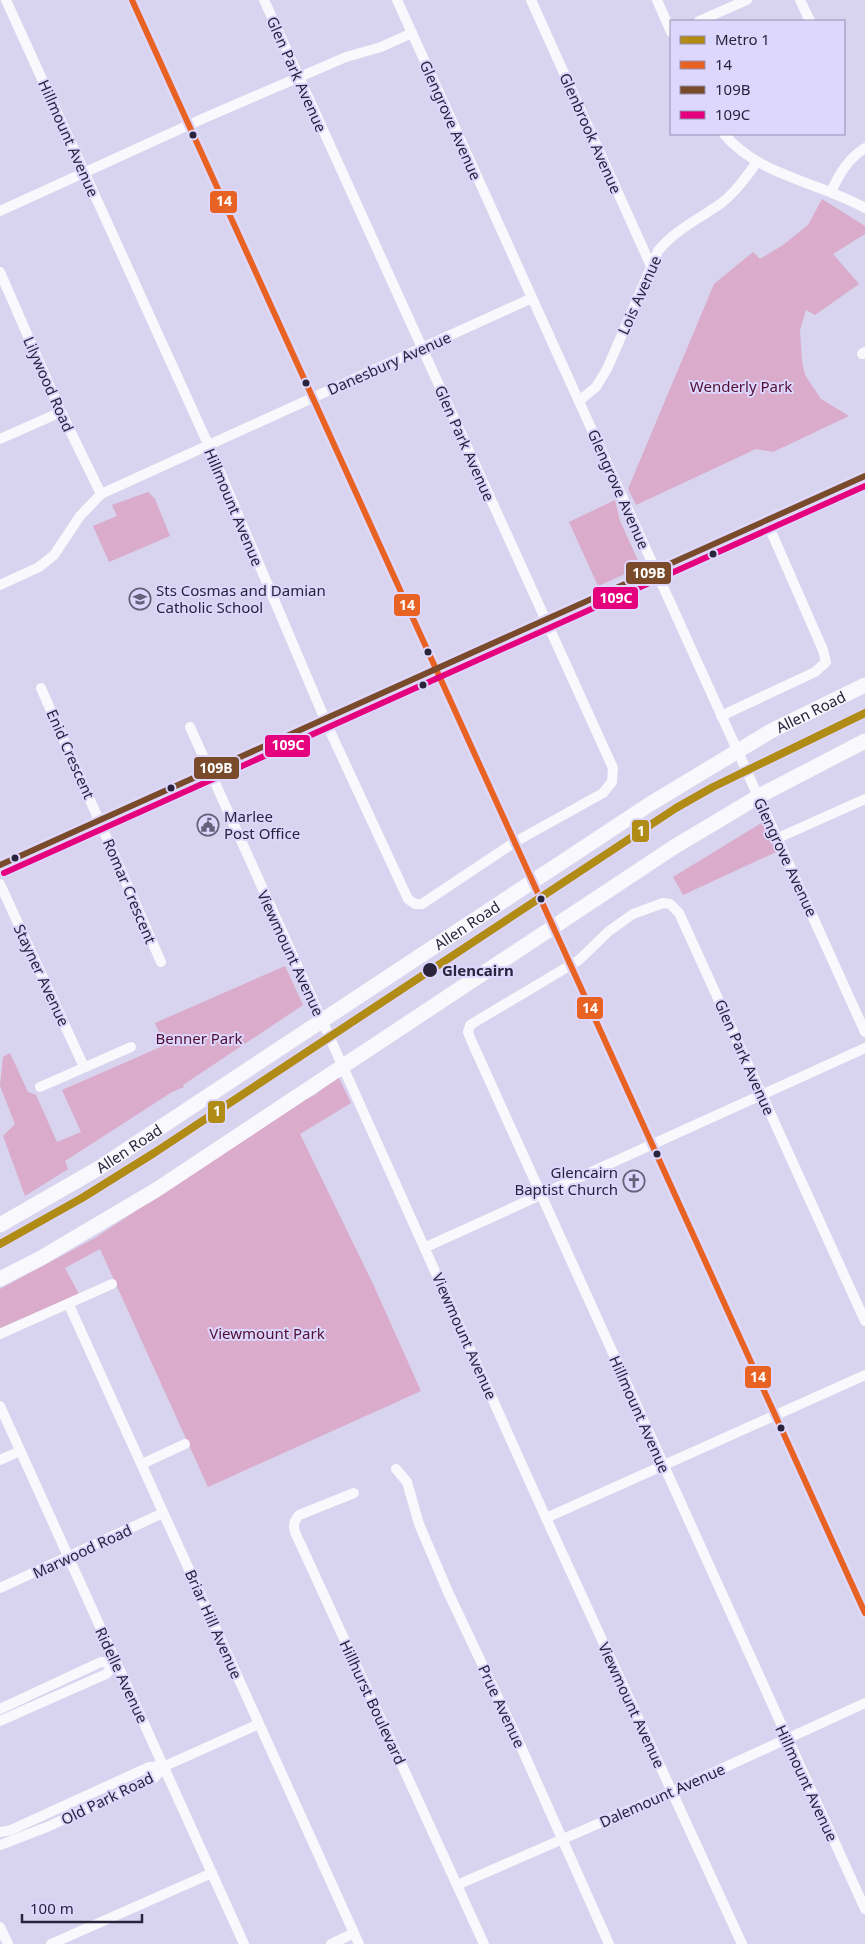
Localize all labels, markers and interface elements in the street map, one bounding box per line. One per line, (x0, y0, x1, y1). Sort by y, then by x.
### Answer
street label: Glen Park Avenue (263, 13, 331, 135)
legend (670, 20, 845, 135)
text: Metro 1 (715, 29, 770, 49)
text: 14 (715, 54, 733, 74)
street label: Glengrove Avenue (416, 57, 486, 183)
street label: Glenbrook Avenue (555, 69, 627, 197)
street label: Hillmount Avenue (34, 76, 104, 200)
text: 109B (715, 79, 751, 99)
text: 109C (715, 104, 751, 124)
unlabelled marker (188, 130, 198, 140)
line badge: 14 (209, 190, 238, 214)
text: 14 (216, 191, 232, 210)
street label: Lois Avenue (613, 252, 665, 338)
street label: Danesbury Avenue (324, 327, 454, 399)
street label: Lilywood Road (19, 333, 79, 435)
park label: Wenderly Park (690, 376, 792, 396)
unlabelled marker (301, 378, 311, 388)
street label: Glen Park Avenue (431, 382, 499, 504)
street label: Glengrove Avenue (584, 426, 654, 552)
street label: Hillmount Avenue (200, 445, 268, 569)
unlabelled marker (708, 549, 718, 559)
line badge: 109B (625, 561, 672, 585)
text: 109B (632, 563, 666, 582)
place label: Sts Cosmas and Damian Catholic School (156, 580, 326, 617)
line badge: 109C (592, 586, 639, 610)
school or university icon: Sts Cosmas and Damian Catholic School (128, 587, 152, 611)
text: 109C (599, 588, 633, 607)
line badge: 14 (393, 593, 421, 617)
text: 14 (399, 595, 415, 614)
unlabelled marker (423, 647, 433, 657)
unlabelled marker (418, 680, 428, 690)
street label: Allen Road (772, 686, 849, 737)
street label: Enid Crescent (42, 706, 100, 802)
line badge: 109C (264, 734, 311, 758)
text: 109C (271, 735, 305, 754)
line badge: 109B (193, 756, 240, 780)
text: 109B (199, 758, 233, 777)
unlabelled marker (166, 783, 176, 793)
street label: Glengrove Avenue (750, 794, 822, 920)
place label: Marlee Post Office (224, 806, 300, 843)
public building icon: Marlee Post Office (196, 813, 220, 837)
line badge: 1 (631, 819, 650, 843)
text: 1 (637, 821, 645, 840)
street label: Romar Crescent (99, 835, 161, 947)
unlabelled marker (10, 853, 20, 863)
street label: Viewmount Avenue (253, 887, 329, 1019)
unlabelled marker (536, 894, 546, 904)
street label: Allen Road (430, 896, 504, 954)
street label: Stayner Avenue (10, 921, 74, 1029)
place label: Glencairn (442, 960, 514, 980)
marker: Glencairn (421, 961, 439, 979)
line badge: 14 (576, 996, 604, 1020)
street label: Glen Park Avenue (711, 996, 779, 1118)
text: 14 (582, 998, 598, 1017)
park label: Benner Park (155, 1028, 243, 1048)
line badge: 1 (207, 1100, 226, 1124)
text: 1 (213, 1101, 221, 1120)
street label: Allen Road (92, 1119, 166, 1177)
unlabelled marker (652, 1149, 662, 1159)
place label: Glencairn Baptist Church (514, 1162, 618, 1199)
church icon: Glencairn Baptist Church (622, 1169, 646, 1193)
street label: Viewmount Avenue (428, 1270, 502, 1402)
park label: Viewmount Park (209, 1323, 325, 1343)
street label: Hillmount Avenue (605, 1352, 675, 1476)
line badge: 14 (744, 1365, 772, 1389)
text: 14 (750, 1367, 766, 1386)
unlabelled marker (776, 1423, 786, 1433)
street label: Marwood Road (29, 1519, 135, 1583)
street label: Briar Hill Avenue (181, 1566, 247, 1682)
street label: Ridelle Avenue (91, 1624, 153, 1726)
street label: Hillhurst Boulevard (335, 1636, 411, 1768)
street label: Viewmount Avenue (594, 1639, 670, 1771)
street label: Prue Avenue (474, 1661, 530, 1751)
street label: Hillmount Avenue (771, 1722, 843, 1844)
street label: Dalemount Avenue (596, 1758, 728, 1832)
street label: Old Park Road (58, 1767, 156, 1829)
scale bar (22, 1892, 142, 1924)
text: 100 m (30, 1898, 74, 1918)

